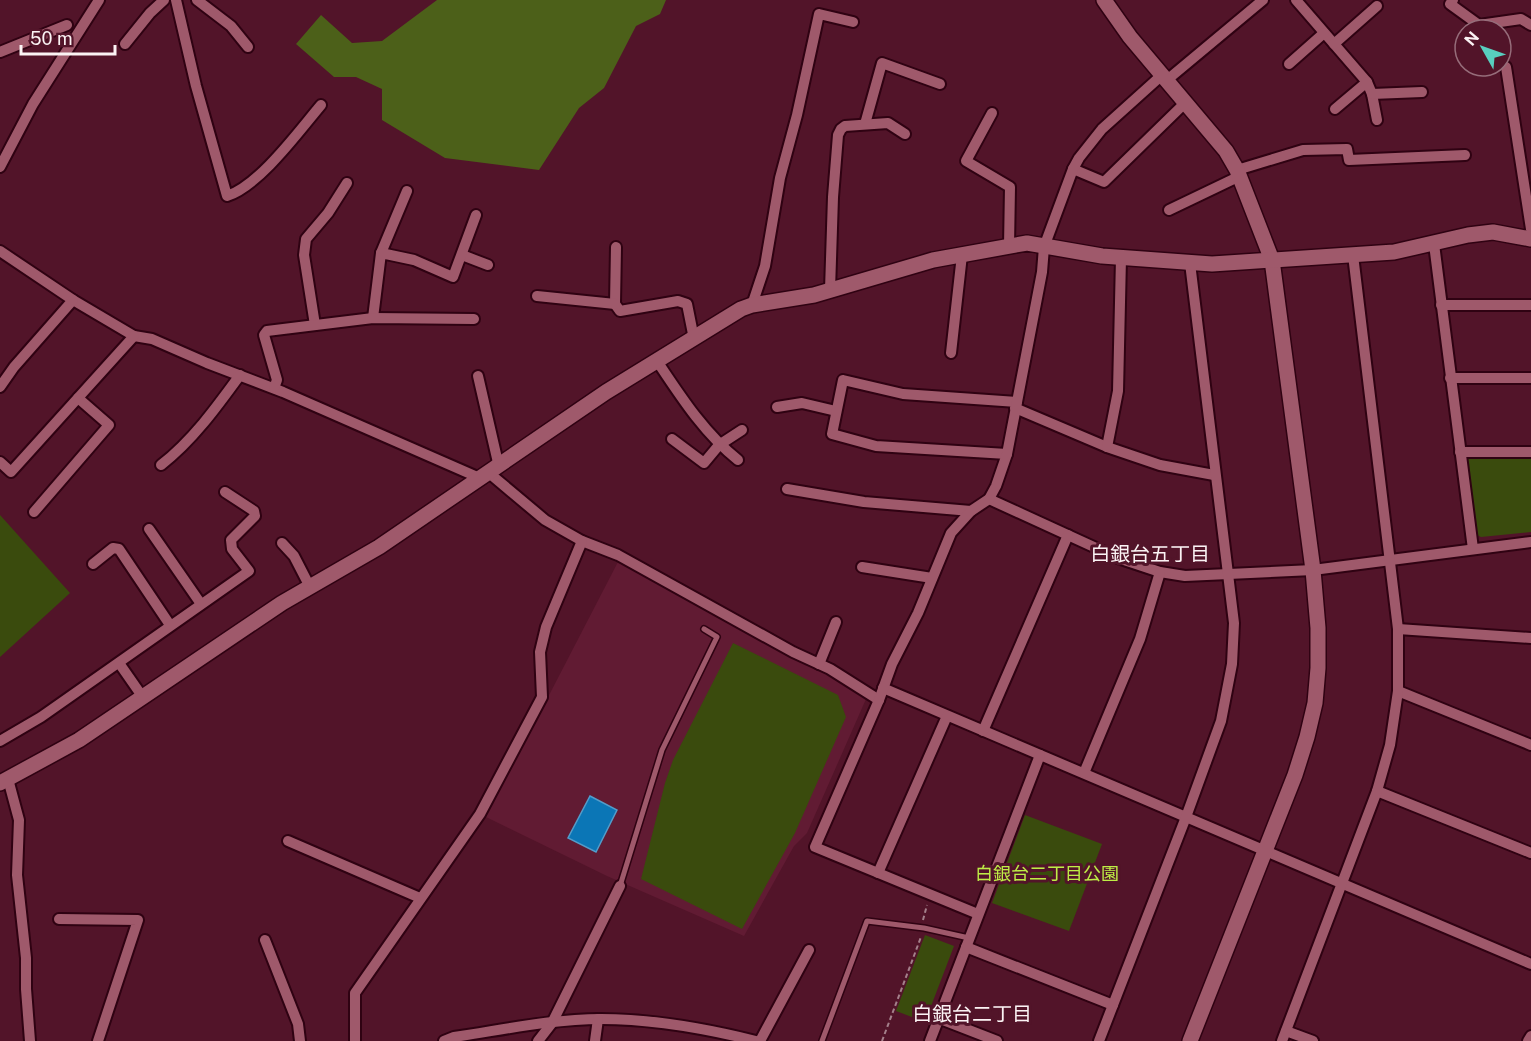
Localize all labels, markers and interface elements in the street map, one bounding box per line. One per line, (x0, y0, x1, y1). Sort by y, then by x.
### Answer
scale bar (21, 18, 116, 56)
north arrow (1453, 18, 1513, 78)
text: 50 m (30, 28, 73, 49)
text: N (1461, 28, 1483, 50)
district label: 白銀台五丁目 (1090, 542, 1210, 566)
park label: 白銀台二丁目公園 (975, 863, 1119, 884)
district label: 白銀台二丁目 (912, 1002, 1032, 1026)

